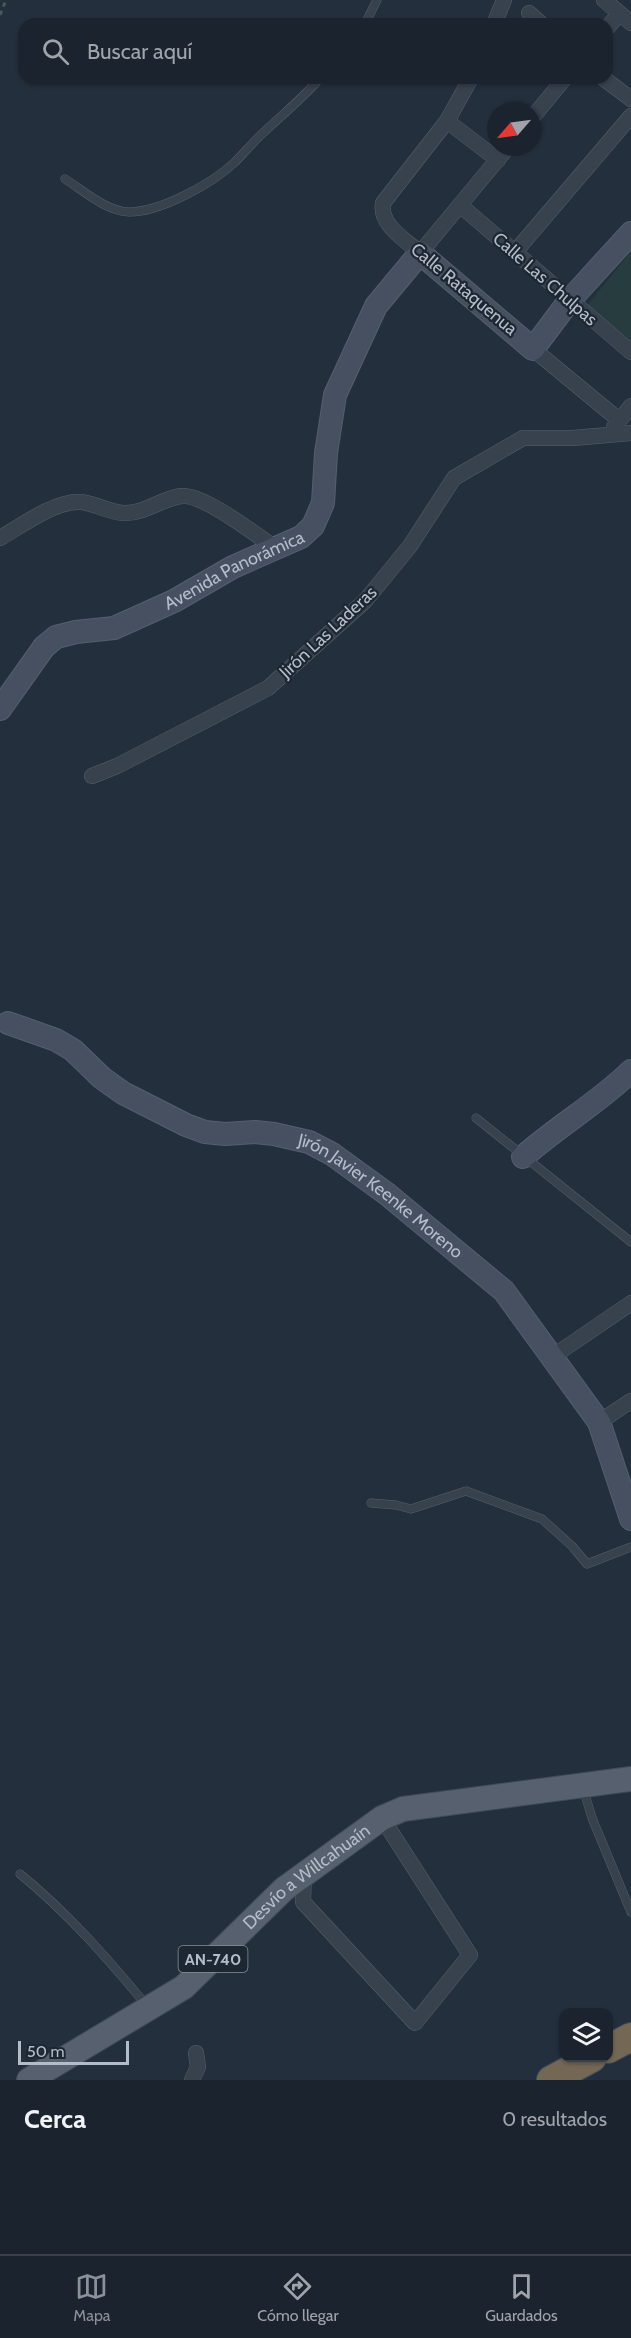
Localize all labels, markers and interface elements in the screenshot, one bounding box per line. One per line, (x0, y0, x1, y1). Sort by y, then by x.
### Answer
search box (18, 18, 613, 84)
icon: search (39, 35, 72, 68)
text: Buscar aquí (87, 38, 192, 65)
north arrow (487, 102, 541, 156)
street label: Calle Las Chulpas (488, 228, 602, 330)
street label: Calle Rataquenua (406, 238, 522, 340)
street label: Avenida Panorámica (161, 526, 308, 615)
street label: Jirón Las Laderas (274, 581, 381, 683)
street label: Jirón Javier Keenke Moreno (295, 1129, 467, 1263)
street label: Desvío a Willcahuaín (238, 1819, 374, 1934)
road number: AN-740 (178, 1946, 248, 1972)
map controls (559, 2008, 613, 2062)
button: layers (559, 2008, 613, 2062)
scale bar (18, 2038, 129, 2066)
text: 50 m (27, 2042, 64, 2061)
text: Cerca (24, 2103, 86, 2135)
text: 0 resultados (502, 2107, 607, 2131)
tab: Mapa (73, 2270, 111, 2325)
tab: Cómo llegar (257, 2270, 338, 2325)
tab: Guardados (485, 2270, 558, 2325)

